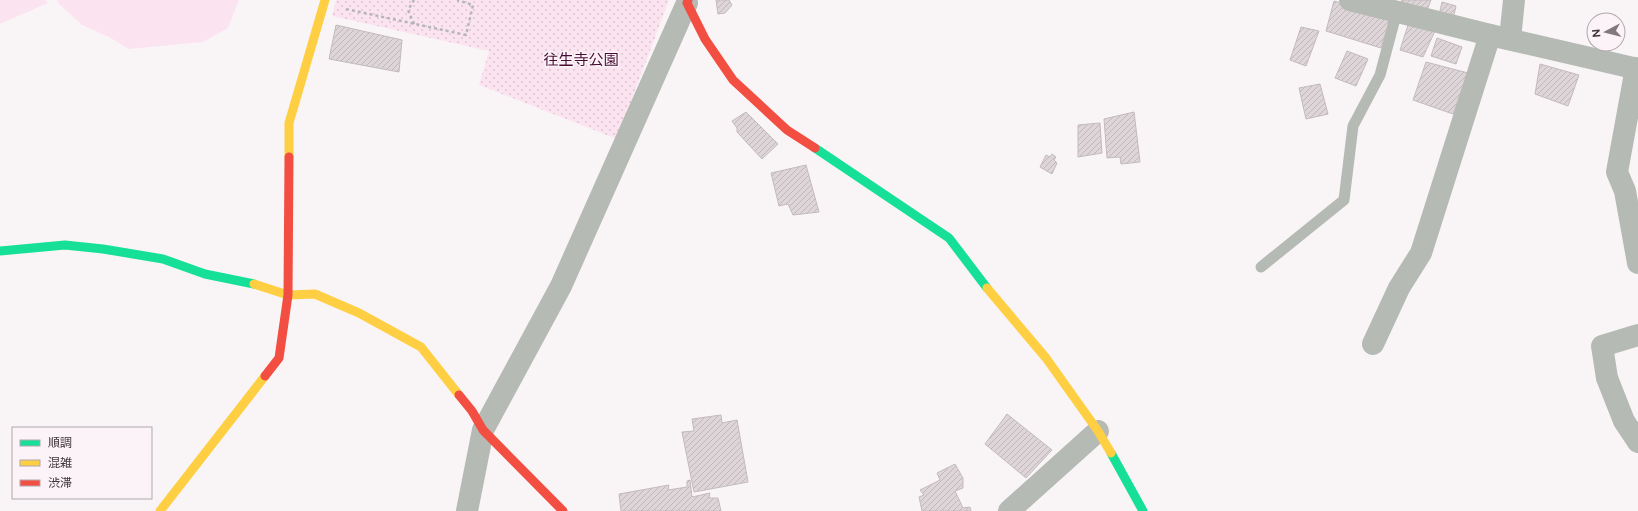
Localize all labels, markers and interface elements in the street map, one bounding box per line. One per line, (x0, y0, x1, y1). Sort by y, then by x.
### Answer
north arrow (1586, 12, 1626, 52)
text: N (1590, 28, 1604, 38)
park label: 往生寺公園 (543, 51, 619, 69)
legend (12, 427, 152, 499)
text: 順調 (48, 436, 72, 450)
text: 混雑 (48, 456, 72, 470)
text: 渋滞 (48, 476, 72, 490)

